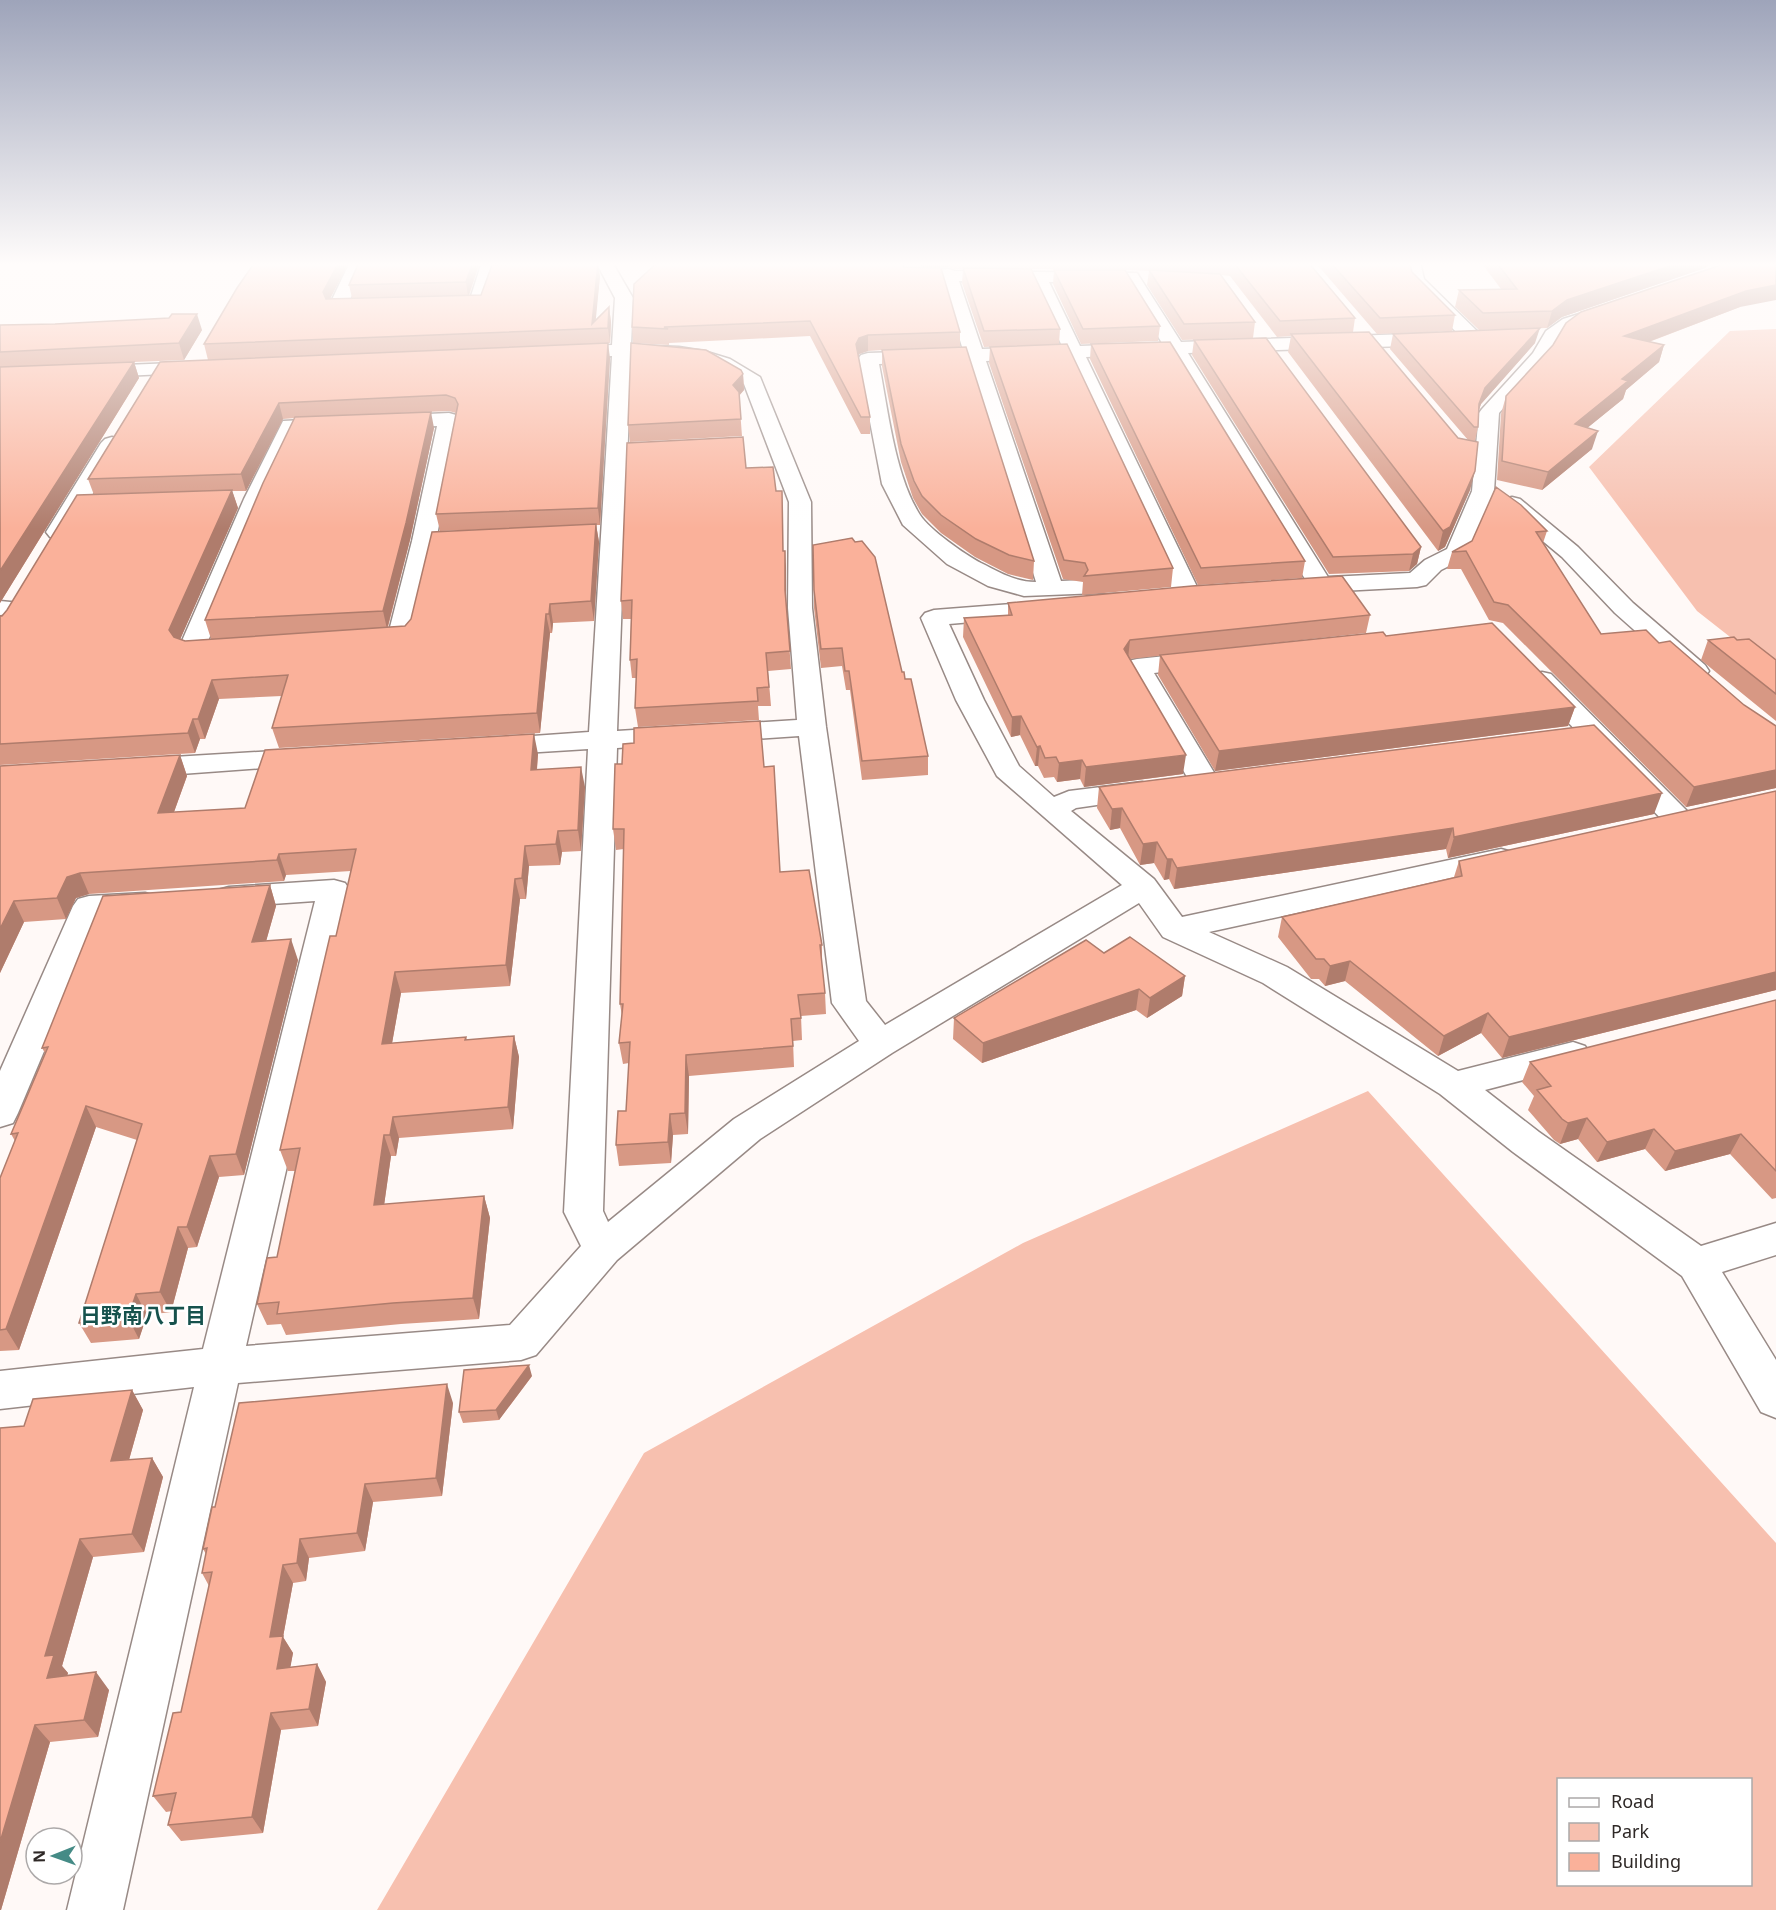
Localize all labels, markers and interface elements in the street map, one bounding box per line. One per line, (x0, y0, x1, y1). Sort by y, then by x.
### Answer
district label: 日野南八丁目 (80, 1301, 206, 1329)
legend (1557, 1778, 1752, 1886)
text: Road (1611, 1789, 1654, 1813)
text: Park (1611, 1819, 1649, 1843)
north arrow (24, 1826, 84, 1886)
text: Building (1611, 1849, 1681, 1873)
text: N (28, 1850, 50, 1863)

